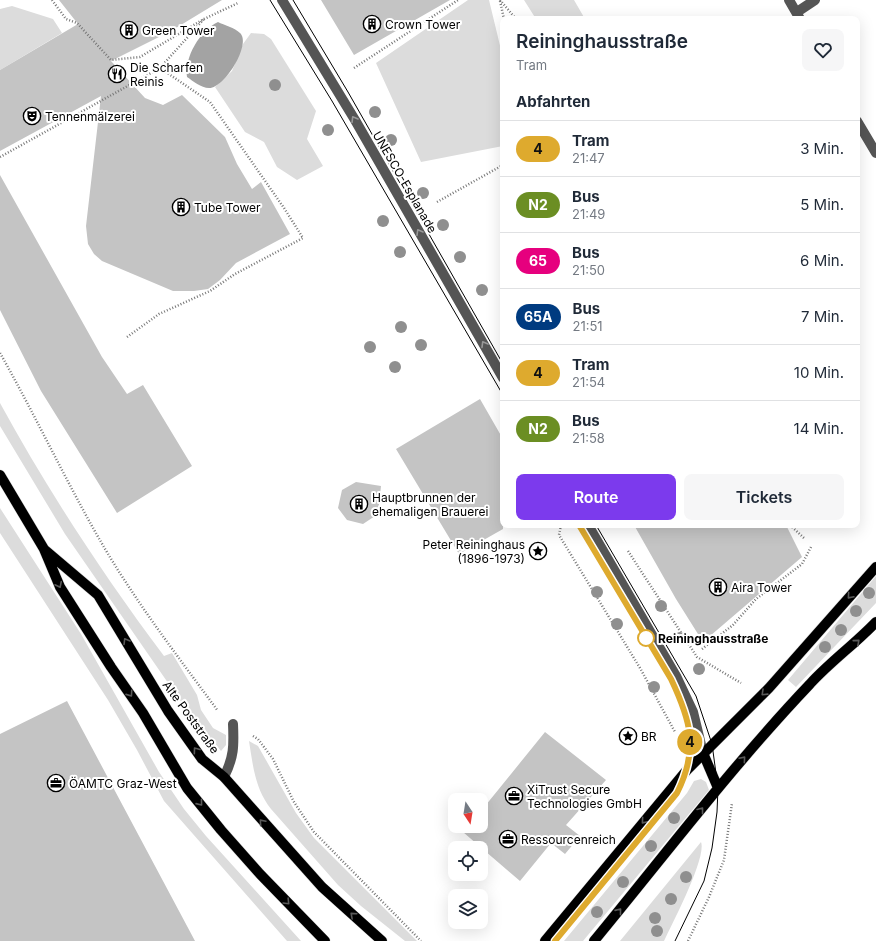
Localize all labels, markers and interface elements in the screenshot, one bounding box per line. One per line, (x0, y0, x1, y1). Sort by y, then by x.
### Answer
building icon: Crown Tower (362, 14, 382, 34)
place label: Crown Tower (385, 17, 461, 32)
building icon: Green Tower (119, 20, 139, 40)
place label: Green Tower (142, 23, 215, 38)
button: heart (802, 29, 844, 71)
text: Reininghausstraße (516, 30, 688, 53)
text: Tram (516, 57, 547, 73)
place label: Die Scharfen Reinis (130, 60, 203, 89)
restaurant icon: Die Scharfen Reinis (107, 64, 127, 84)
text: Abfahrten (516, 92, 590, 111)
theatre icon: Tennenmälzerei (22, 106, 42, 126)
place label: Tennenmälzerei (45, 109, 135, 124)
one-way arrow (351, 116, 359, 123)
street label: UNESCO-Esplanade (370, 128, 440, 236)
text: Tram (572, 131, 609, 150)
text: 3 Min. (800, 139, 844, 158)
text: 4 (533, 140, 543, 157)
text: 21:47 (572, 150, 605, 166)
text: Bus (572, 187, 600, 206)
text: 5 Min. (800, 195, 844, 214)
text: N2 (528, 196, 548, 213)
building icon: Tube Tower (171, 197, 191, 217)
place label: Tube Tower (194, 200, 261, 215)
text: 21:49 (572, 206, 605, 222)
one-way arrow (416, 228, 423, 236)
text: Bus (572, 243, 600, 262)
text: 6 Min. (800, 251, 844, 270)
text: 65 (529, 252, 547, 269)
text: 21:50 (572, 262, 605, 278)
text: Bus (573, 299, 600, 318)
text: 7 Min. (801, 307, 844, 326)
text: 65A (524, 308, 553, 325)
text: 21:51 (573, 318, 603, 334)
one-way arrow (481, 341, 488, 348)
text: Tram (572, 355, 609, 374)
text: 10 Min. (794, 363, 844, 382)
text: 4 (533, 364, 543, 381)
text: 21:54 (572, 374, 605, 390)
text: Bus (572, 411, 600, 430)
text: 14 Min. (794, 419, 844, 438)
text: N2 (528, 420, 548, 437)
text: 21:58 (572, 430, 605, 446)
button: Route (516, 474, 676, 520)
button: Tickets (684, 474, 844, 520)
place label: Hauptbrunnen der ehemaligen Brauerei (372, 490, 488, 519)
building icon: Hauptbrunnen der ehemaligen Brauerei (349, 494, 369, 514)
place label: Peter Reininghaus (1896-1973) (423, 537, 525, 566)
place icon: Peter Reininghaus (1896-1973) (528, 541, 548, 561)
building icon: Aira Tower (708, 577, 728, 597)
one-way arrow (54, 580, 62, 588)
place label: Aira Tower (731, 580, 792, 595)
one-way arrow (848, 592, 855, 599)
marker: Reininghausstraße (637, 629, 655, 647)
place label: Reininghausstraße (658, 631, 768, 646)
one-way arrow (123, 638, 130, 645)
one-way arrow (852, 639, 859, 646)
street label: Alte Poststraße (160, 678, 222, 756)
one-way arrow (125, 689, 132, 696)
one-way arrow (761, 689, 769, 696)
place icon: BR (618, 726, 638, 746)
place label: BR (641, 729, 657, 744)
line badge: 4 (677, 729, 703, 755)
text: 4 (685, 733, 695, 750)
one-way arrow (193, 747, 201, 754)
one-way arrow (739, 756, 746, 764)
office icon: ÖAMTC Graz-West (46, 773, 66, 793)
place label: ÖAMTC Graz-West (69, 776, 177, 791)
place label: XiTrust Secure Technologies GmbH (527, 782, 642, 811)
office icon: XiTrust Secure Technologies GmbH (504, 786, 524, 806)
north arrow (448, 793, 488, 833)
map controls (448, 793, 488, 929)
one-way arrow (195, 798, 202, 805)
one-way arrow (696, 807, 703, 814)
one-way arrow (641, 817, 648, 824)
one-way arrow (260, 819, 267, 826)
office icon: Ressourcenreich (498, 829, 518, 849)
place label: Ressourcenreich (521, 832, 616, 847)
button: locate (448, 841, 488, 881)
button: layers (448, 889, 488, 929)
one-way arrow (282, 897, 290, 905)
one-way arrow (615, 908, 622, 915)
one-way arrow (350, 913, 357, 920)

